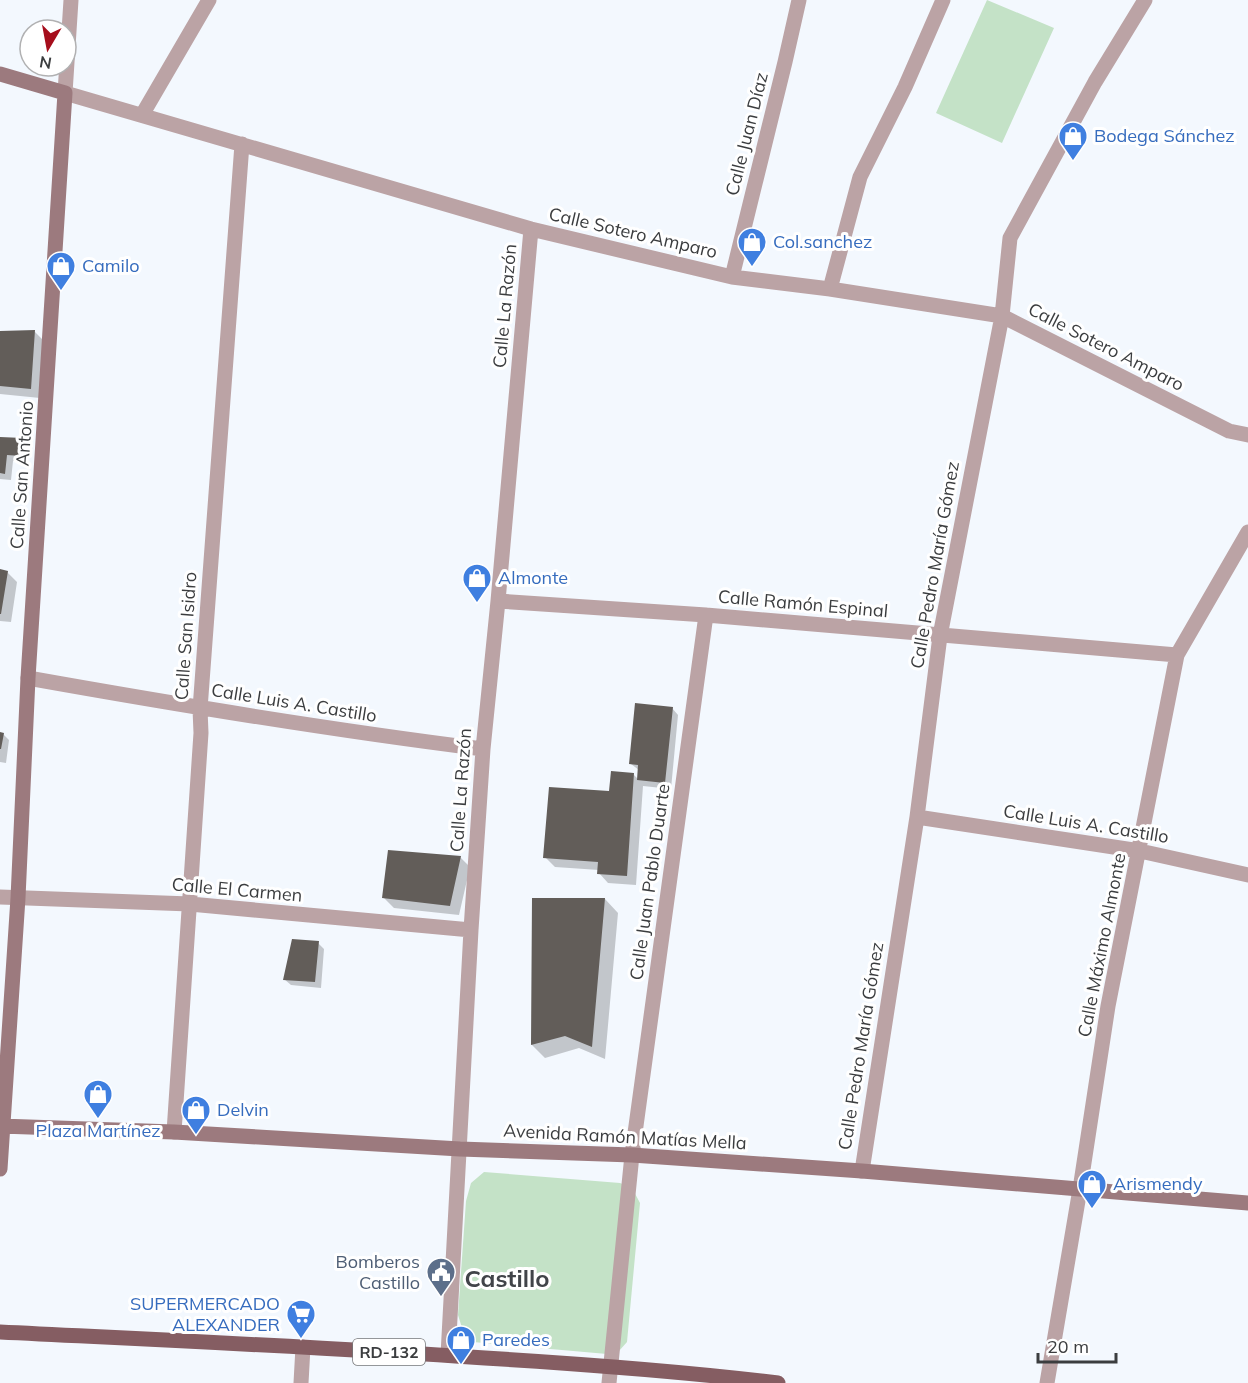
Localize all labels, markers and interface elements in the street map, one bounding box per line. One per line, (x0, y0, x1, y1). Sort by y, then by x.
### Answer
north arrow (18, 18, 78, 78)
text: N (38, 52, 53, 74)
street label: Calle Juan Díaz (720, 70, 773, 198)
shop icon: Bodega Sánchez (1057, 120, 1089, 162)
place label: Bodega Sánchez (1094, 124, 1235, 147)
street label: Calle Sotero Amparo (547, 202, 720, 263)
shop icon: Col.sanchez (736, 226, 768, 268)
place label: Col.sanchez (773, 230, 872, 253)
street label: Calle La Razón (488, 243, 521, 369)
shop icon: Camilo (45, 250, 77, 292)
place label: Camilo (82, 254, 139, 277)
street label: Calle Sotero Amparo (1024, 297, 1188, 396)
street label: Calle San Antonio (5, 400, 38, 550)
street label: Calle Pedro María Gómez (905, 459, 964, 670)
shop icon: Almonte (461, 562, 493, 604)
place label: Almonte (498, 566, 568, 589)
street label: Calle San Isidro (170, 571, 201, 701)
street label: Calle Ramón Espinal (717, 585, 889, 622)
street label: Calle Luis A. Castillo (210, 678, 378, 727)
street label: Calle La Razón (445, 727, 476, 853)
street label: Calle Juan Pablo Duarte (624, 782, 675, 982)
street label: Calle Luis A. Castillo (1002, 799, 1170, 848)
street label: Calle Máximo Almonte (1072, 851, 1131, 1039)
street label: Calle El Carmen (171, 872, 303, 907)
street label: Calle Pedro María Gómez (833, 940, 888, 1151)
shop icon: Plaza Martínez (82, 1078, 114, 1120)
shop icon: Delvin (180, 1094, 212, 1136)
place label: Delvin (217, 1098, 269, 1121)
place label: Plaza Martínez (35, 1119, 161, 1142)
street label: Avenida Ramón Matías Mella (503, 1119, 747, 1154)
shop icon: Arismendy (1076, 1168, 1108, 1210)
place label: Arismendy (1113, 1172, 1203, 1195)
place label: Bomberos Castillo (335, 1250, 420, 1294)
public building icon: Bomberos Castillo (425, 1256, 457, 1298)
district label: Castillo (465, 1263, 549, 1293)
place label: SUPERMERCADO ALEXANDER (130, 1292, 280, 1336)
supermarket icon: SUPERMERCADO ALEXANDER (285, 1298, 317, 1340)
shop icon: Paredes (445, 1324, 477, 1366)
scale bar (1038, 1326, 1116, 1364)
place label: Paredes (482, 1328, 550, 1351)
text: 20 m (1047, 1335, 1089, 1358)
road number: RD-132 (353, 1339, 425, 1365)

